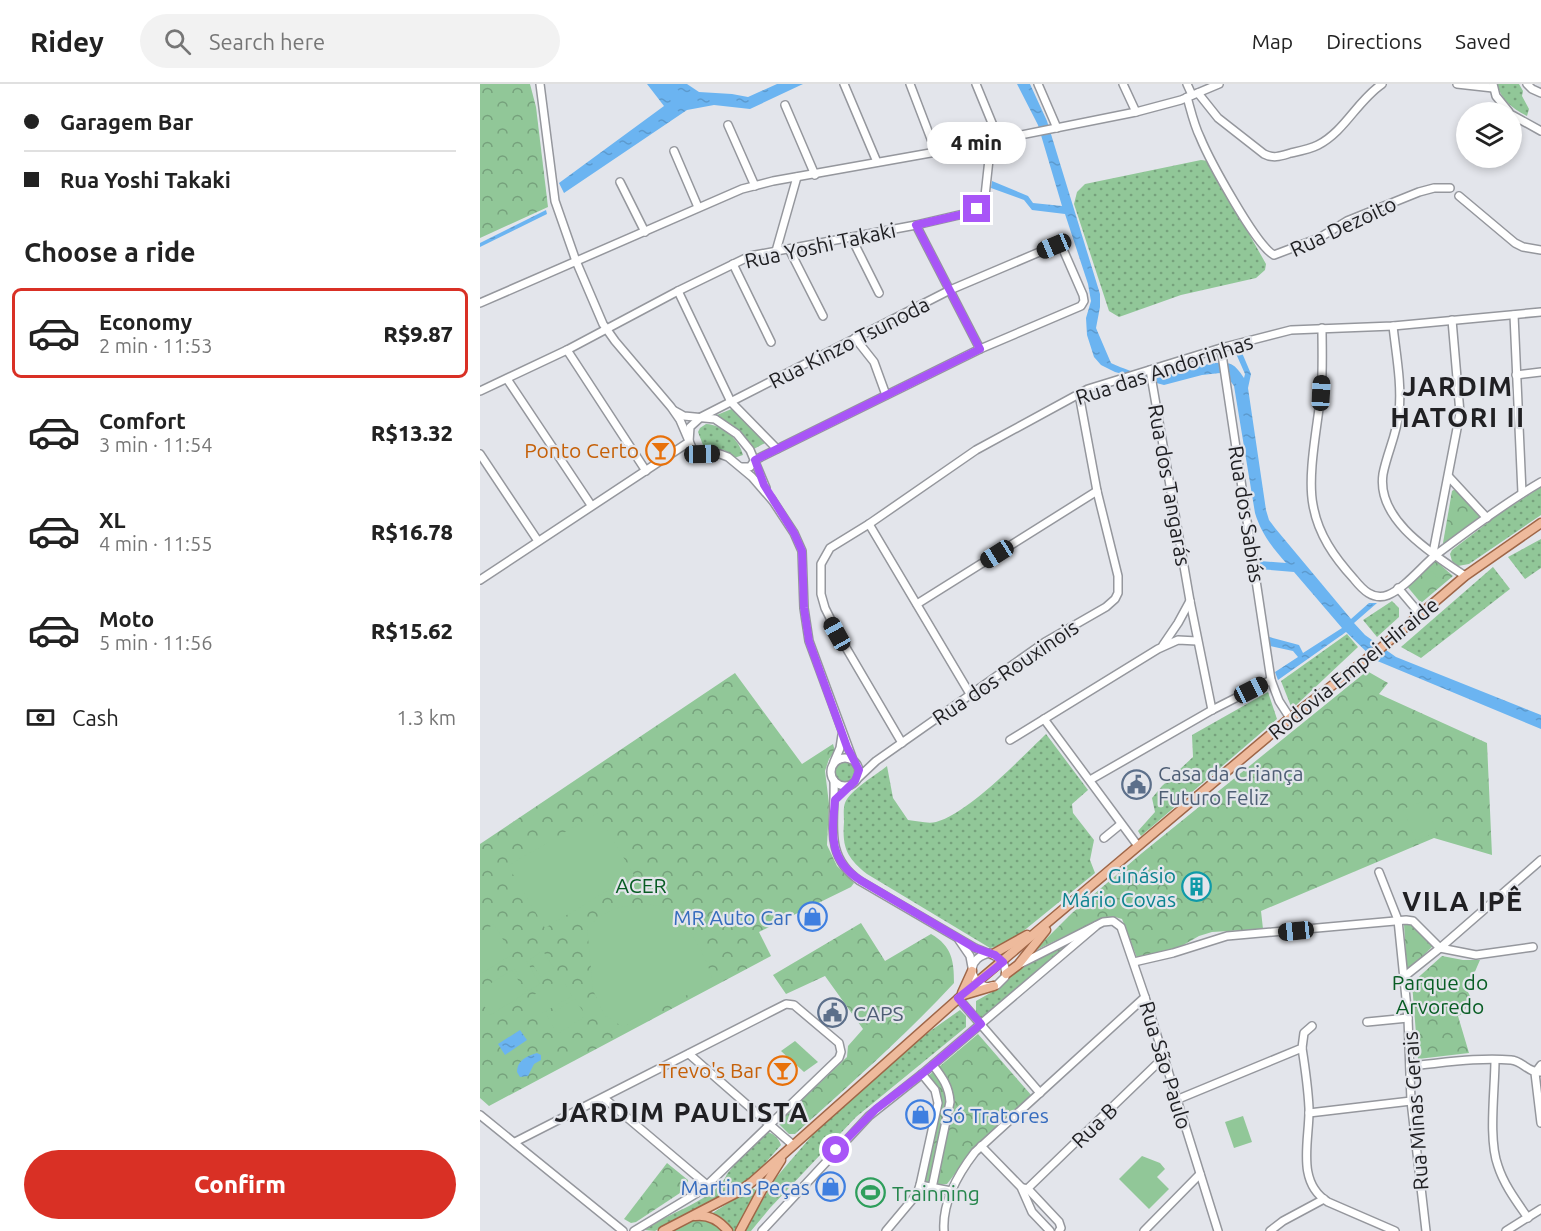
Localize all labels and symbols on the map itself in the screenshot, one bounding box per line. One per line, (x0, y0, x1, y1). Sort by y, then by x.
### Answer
callout: 4 min (928, 122, 1026, 164)
street label: Rua Dezoito (1286, 191, 1400, 261)
route end (963, 195, 990, 222)
street label: Rua Yoshi Takaki (742, 217, 898, 273)
car (1034, 231, 1074, 261)
street label: Rua Kinzo Tsunoda (765, 291, 933, 393)
street label: Rua das Andorinhas (1072, 329, 1256, 409)
district label: JARDIM HATORI II (1390, 371, 1526, 432)
car (1311, 375, 1331, 411)
street label: Rua dos Tangarás (1144, 402, 1196, 568)
bar icon: Ponto Certo (644, 434, 676, 466)
place label: Ponto Certo (524, 438, 639, 462)
street label: Rua dos Sabiás (1224, 444, 1270, 584)
car (684, 445, 720, 463)
car (977, 537, 1017, 571)
street label: Rodovia Empei Hiraide (1263, 592, 1443, 744)
car (820, 614, 854, 654)
street label: Rua dos Rouxinois (928, 614, 1082, 730)
car (1231, 674, 1271, 706)
place label: Casa da Criança Futuro Feliz (1158, 761, 1304, 809)
public building icon: Casa da Criança Futuro Feliz (1121, 769, 1153, 801)
place label: Ginásio Mário Covas (1062, 863, 1176, 911)
building icon: Ginásio Mário Covas (1181, 871, 1213, 903)
park label: ACER (615, 873, 667, 897)
district label: VILA IPÊ (1402, 885, 1524, 916)
shop icon: MR Auto Car (797, 901, 829, 933)
place label: MR Auto Car (673, 905, 792, 929)
car (1277, 920, 1315, 942)
park label: Parque do Arvoredo (1392, 970, 1488, 1018)
public building icon: CAPS (816, 997, 848, 1029)
street label: Rua São Paulo (1135, 998, 1197, 1132)
place label: CAPS (853, 1001, 904, 1025)
street label: Rua Minas Gerais (1397, 1031, 1433, 1191)
bar icon: Trevo's Bar (767, 1054, 799, 1086)
place label: Trevo's Bar (658, 1058, 762, 1082)
district label: JARDIM PAULISTA (554, 1097, 810, 1127)
street label: Rua B (1066, 1098, 1122, 1152)
shop icon: Só Tratores (905, 1099, 937, 1131)
place label: Só Tratores (942, 1103, 1049, 1127)
route start (822, 1136, 849, 1163)
shop icon: Martins Peças (815, 1171, 847, 1203)
place label: Martins Peças (680, 1175, 810, 1199)
sports icon: Trainning (855, 1177, 887, 1209)
place label: Trainning (892, 1181, 980, 1205)

